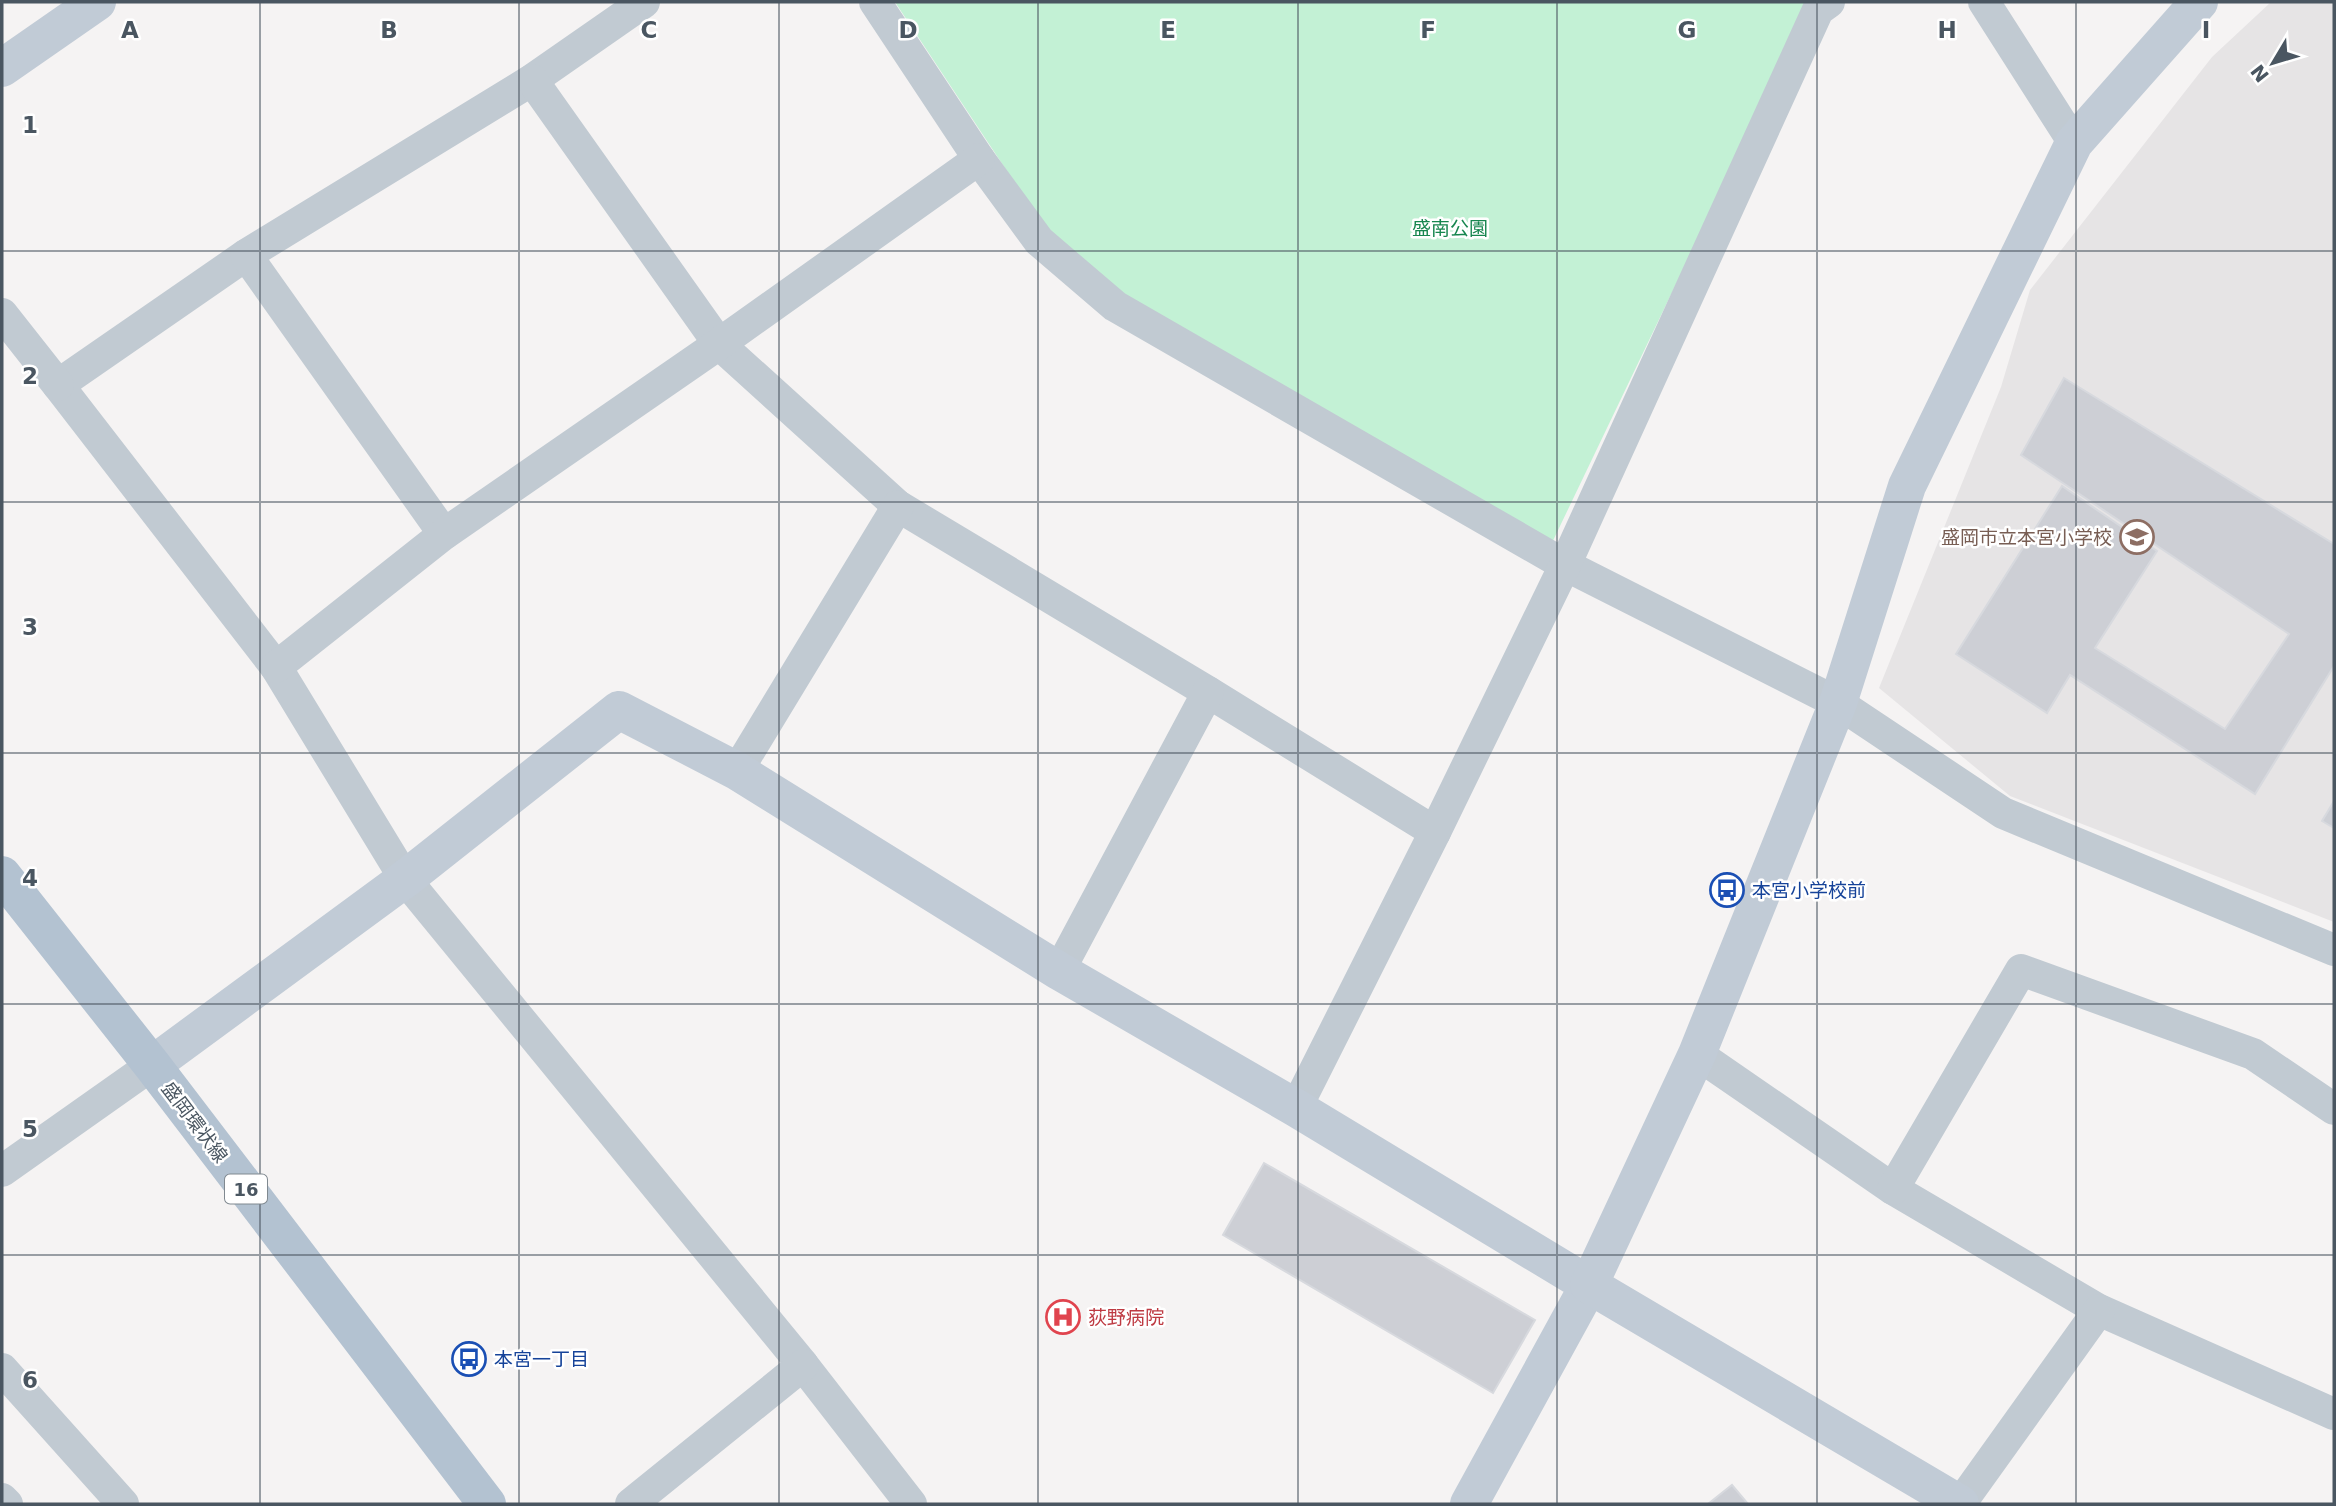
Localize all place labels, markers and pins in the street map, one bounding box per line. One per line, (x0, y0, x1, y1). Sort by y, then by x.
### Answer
school or university icon: 盛岡市立本宮小学校 (2118, 518, 2156, 556)
place label: 盛岡市立本宮小学校 (1941, 526, 2112, 548)
bus stop icon: 本宮小学校前 (1708, 871, 1746, 909)
place label: 本宮小学校前 (1752, 879, 1866, 901)
hospital icon: 荻野病院 (1044, 1298, 1082, 1336)
place label: 荻野病院 (1088, 1306, 1164, 1328)
bus stop icon: 本宮一丁目 (450, 1340, 488, 1378)
place label: 本宮一丁目 (494, 1348, 589, 1370)

